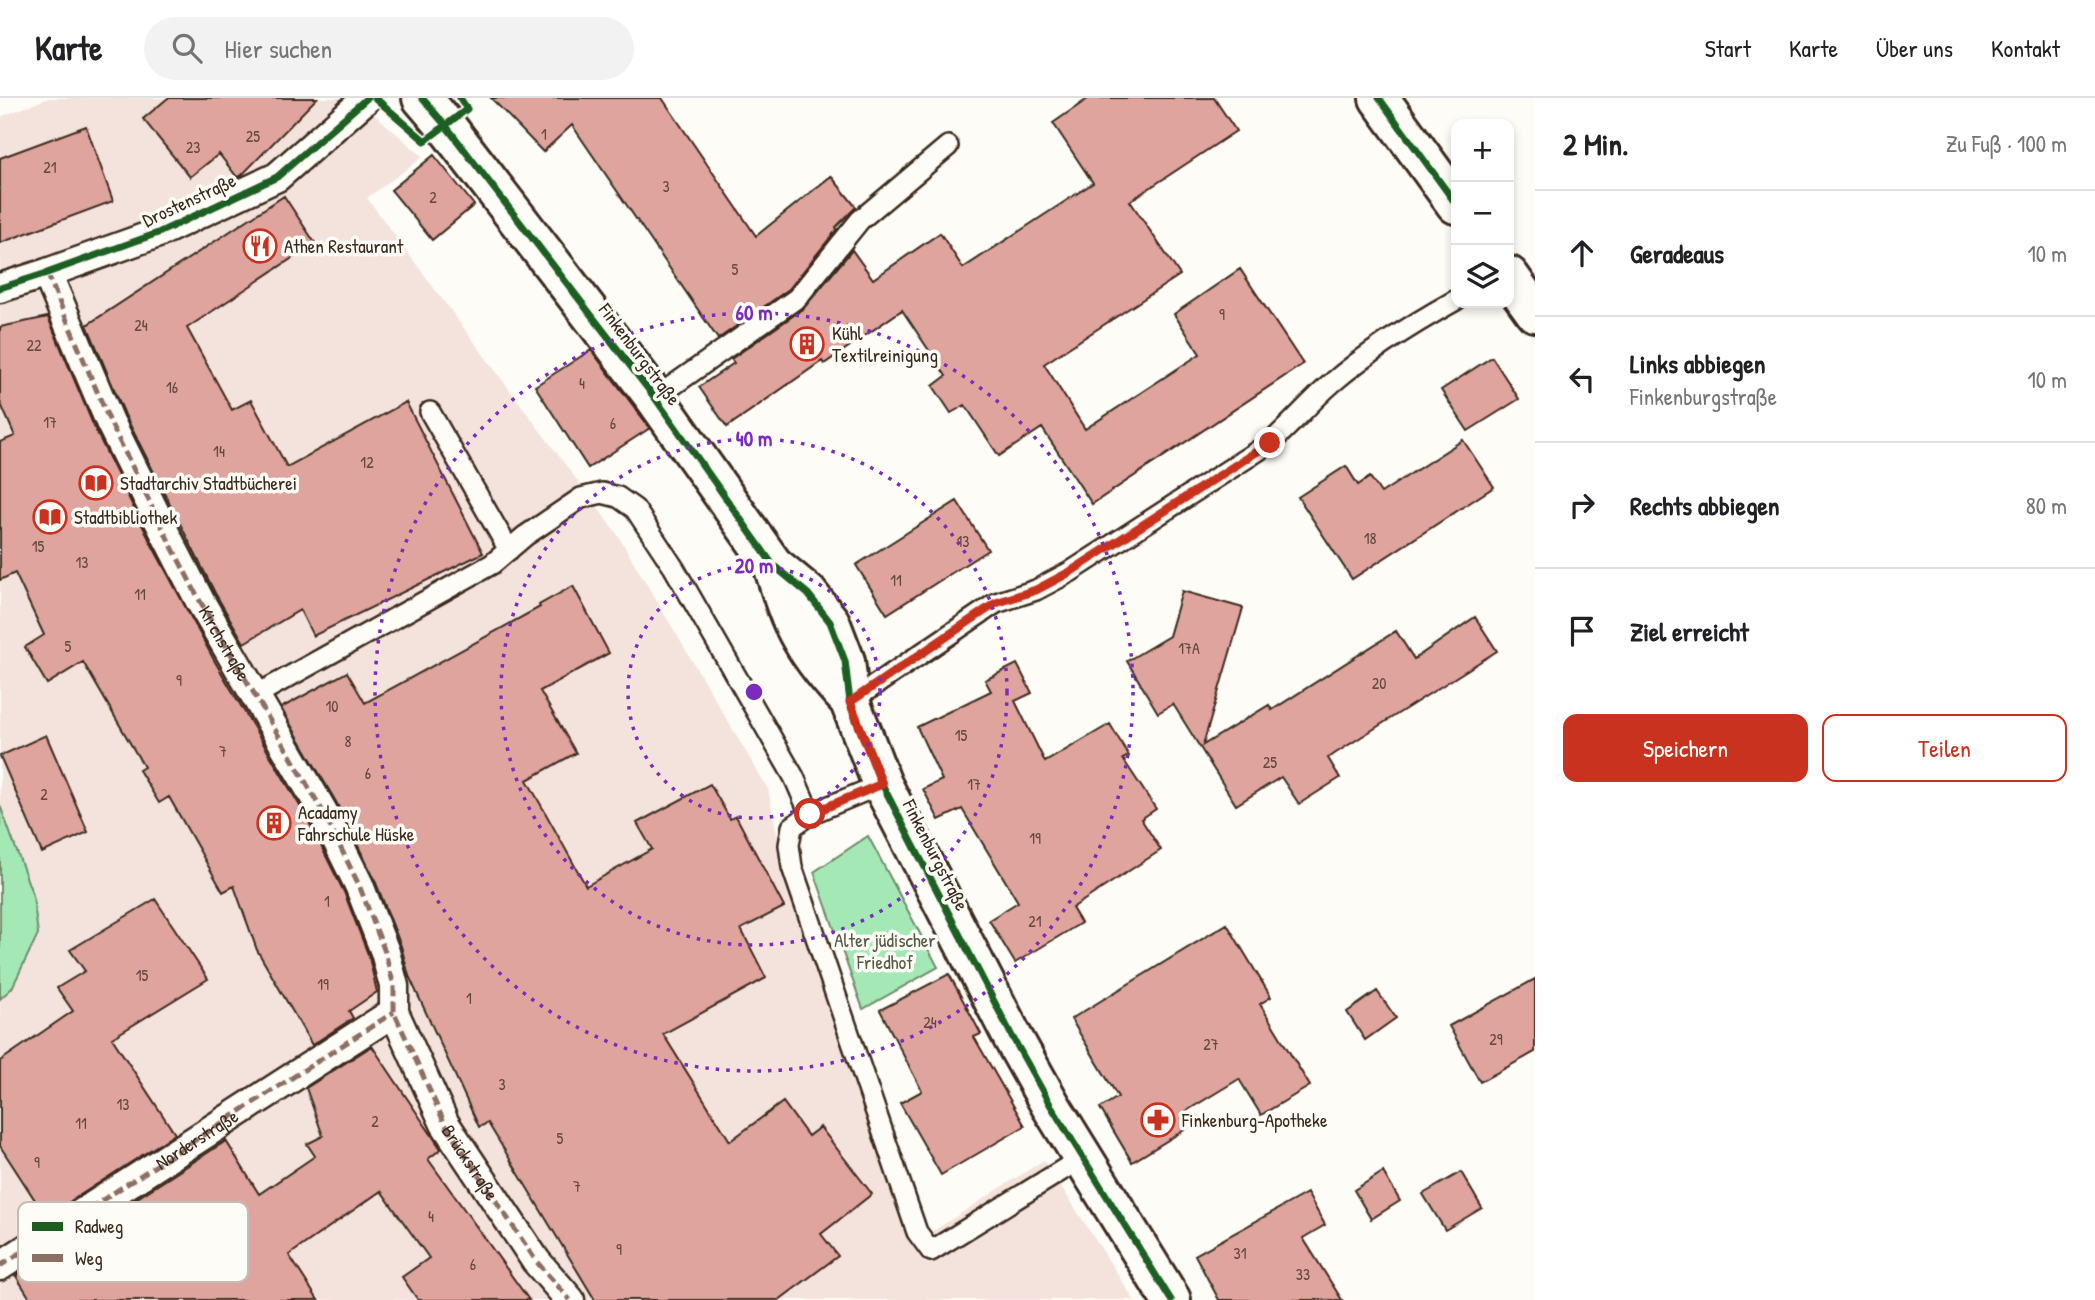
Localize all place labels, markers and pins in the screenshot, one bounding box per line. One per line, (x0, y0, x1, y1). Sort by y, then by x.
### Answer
restaurant icon: Athen Restaurant (241, 227, 279, 265)
place label: Athen Restaurant (284, 233, 404, 259)
place label: Kühl Textilreinigung (832, 320, 938, 368)
building icon: Kühl Textilreinigung (788, 325, 826, 363)
library icon: Stadtarchiv Stadtbücherei (77, 464, 115, 502)
place label: Stadtarchiv Stadtbücherei (120, 470, 297, 496)
library icon: Stadtbibliothek (31, 498, 69, 536)
place label: Stadtbibliothek (74, 504, 178, 530)
centre of rings (742, 680, 766, 704)
place label: Acadamy Fahrschule Hüske (297, 799, 415, 847)
building icon: Acadamy Fahrschule Hüske (255, 804, 293, 842)
pharmacy icon: Finkenburg-Apotheke (1139, 1101, 1177, 1139)
place label: Finkenburg-Apotheke (1181, 1107, 1328, 1133)

